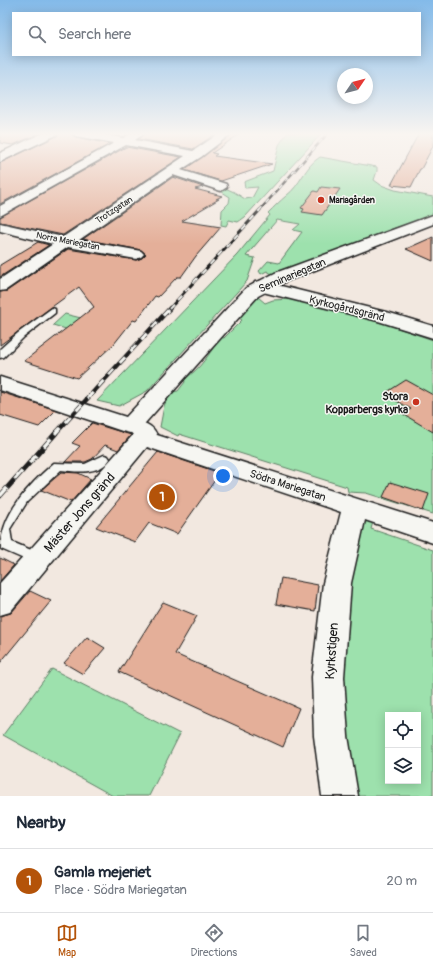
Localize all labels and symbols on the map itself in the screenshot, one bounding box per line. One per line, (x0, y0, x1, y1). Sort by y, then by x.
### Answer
north arrow (337, 68, 373, 104)
street label: Trotzgatan (94, 194, 135, 226)
place label: Mariagården (329, 194, 375, 206)
marker: Mariagården (316, 195, 326, 205)
street label: Norra Mariegatan (35, 230, 101, 253)
street label: Seminariegatan (257, 255, 328, 295)
street label: Kyrkogårdsgränd (308, 293, 386, 324)
place label: Stora Kopparbergs kyrka (325, 390, 408, 416)
marker: Stora Kopparbergs kyrka (411, 397, 421, 407)
your location (213, 466, 233, 486)
street label: Södra Mariegatan (248, 467, 328, 504)
street label: Mäster Jons gränd (41, 470, 119, 556)
pin: 1 (149, 482, 175, 512)
street label: Kyrkstigen (322, 622, 342, 680)

